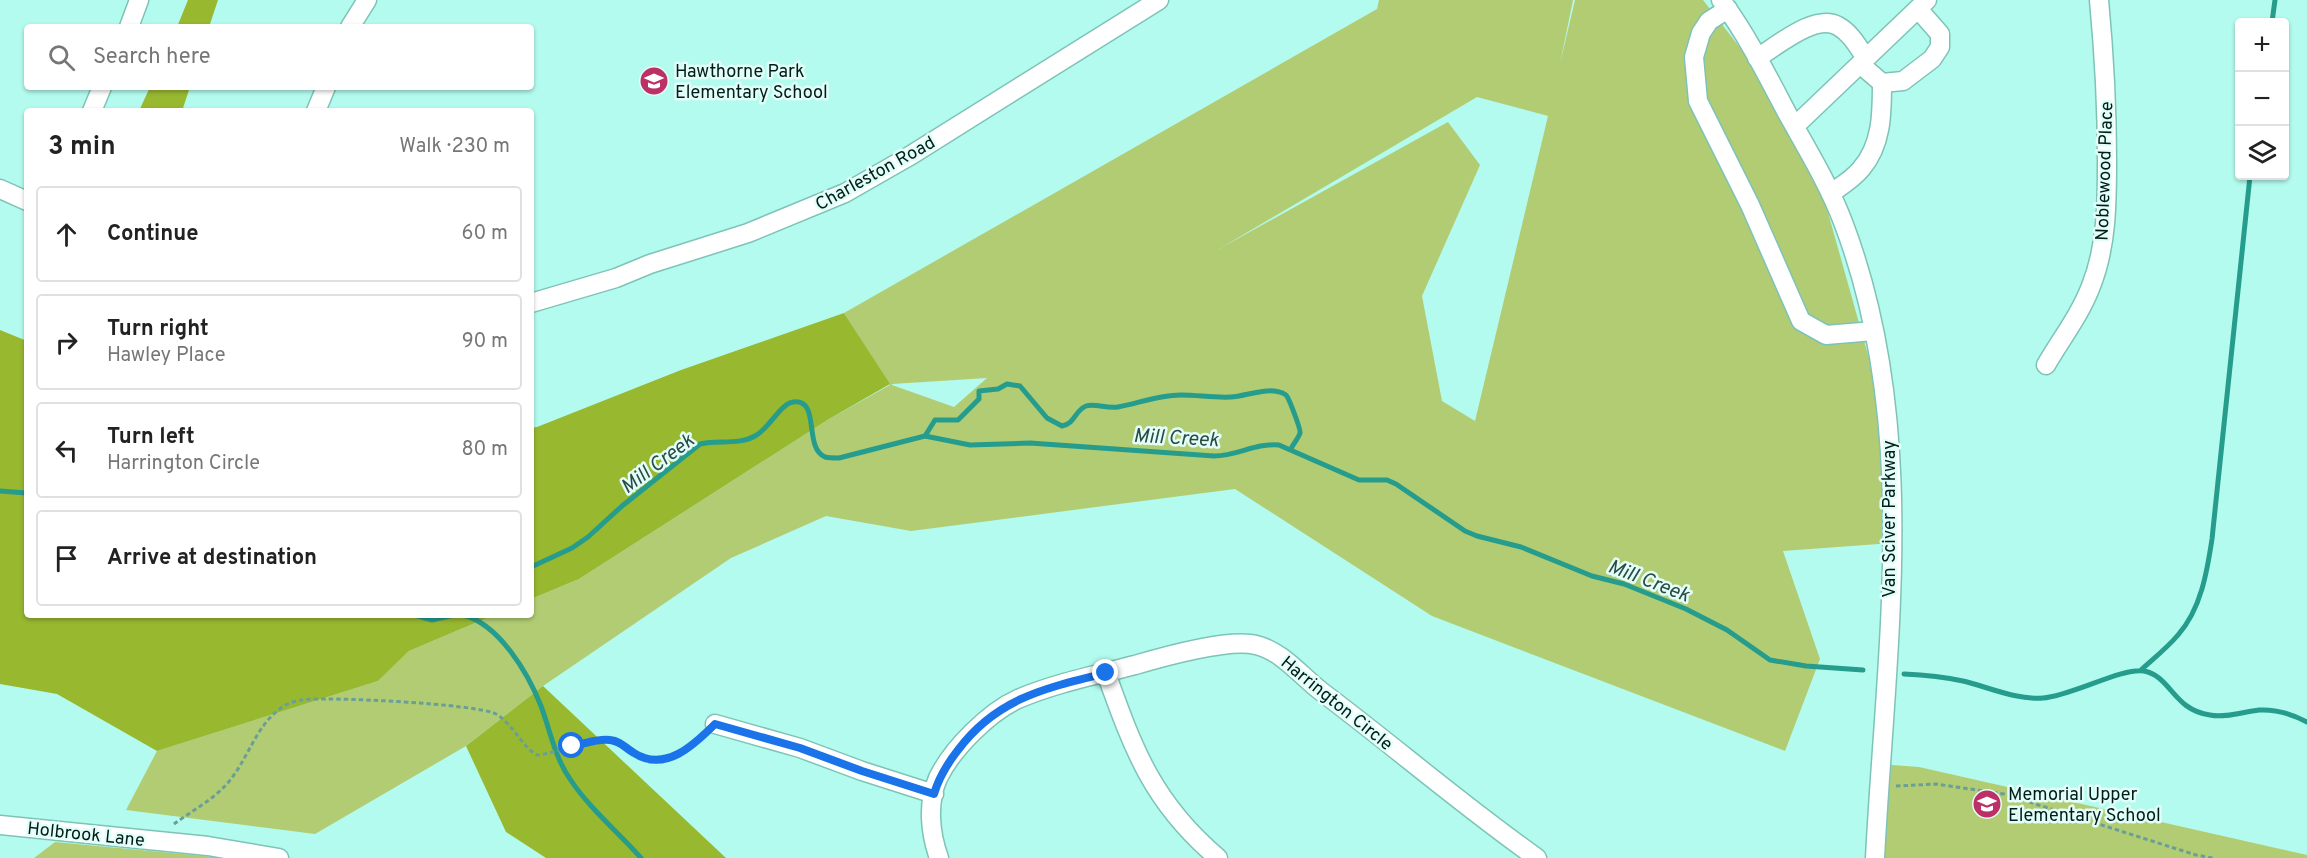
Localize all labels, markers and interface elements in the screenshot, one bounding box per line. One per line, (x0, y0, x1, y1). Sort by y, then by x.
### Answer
map controls (2235, 18, 2289, 180)
button: + (2235, 18, 2289, 72)
search box (24, 24, 534, 90)
icon: search (45, 41, 78, 74)
text: Search here (93, 44, 211, 71)
place label: Hawthorne Park Elementary School (675, 61, 828, 105)
school or university icon: Hawthorne Park Elementary School (638, 65, 670, 97)
button: − (2235, 72, 2289, 126)
street label: Noblewood Place (2092, 101, 2119, 241)
button: layers (2235, 126, 2289, 180)
text: 3 min (48, 131, 116, 164)
street label: Charleston Road (812, 132, 940, 217)
text: Walk · 230 m (399, 134, 510, 160)
icon: ahead (50, 218, 83, 251)
text: Continue (107, 221, 198, 248)
text: 60 m (462, 221, 508, 247)
text: Turn right (107, 316, 209, 343)
icon: right (50, 326, 83, 359)
text: 90 m (462, 329, 508, 355)
text: Hawley Place (107, 343, 225, 369)
text: Turn left (107, 424, 195, 451)
water label: Mill Creek (1133, 424, 1220, 454)
water label: Mill Creek (616, 428, 701, 501)
icon: left (50, 434, 83, 467)
text: 80 m (462, 437, 508, 463)
street label: Van Sciver Parkway (1879, 440, 1902, 598)
text: Harrington Circle (107, 451, 260, 477)
icon: arrive (50, 542, 83, 575)
text: Arrive at destination (107, 545, 317, 572)
water label: Mill Creek (1604, 554, 1694, 610)
street label: Harrington Circle (1275, 652, 1397, 756)
route end (1092, 659, 1118, 685)
route start (558, 732, 584, 758)
place label: Memorial Upper Elementary School (2008, 784, 2161, 828)
school or university icon: Memorial Upper Elementary School (1971, 788, 2003, 820)
street label: Holbrook Lane (26, 818, 146, 853)

